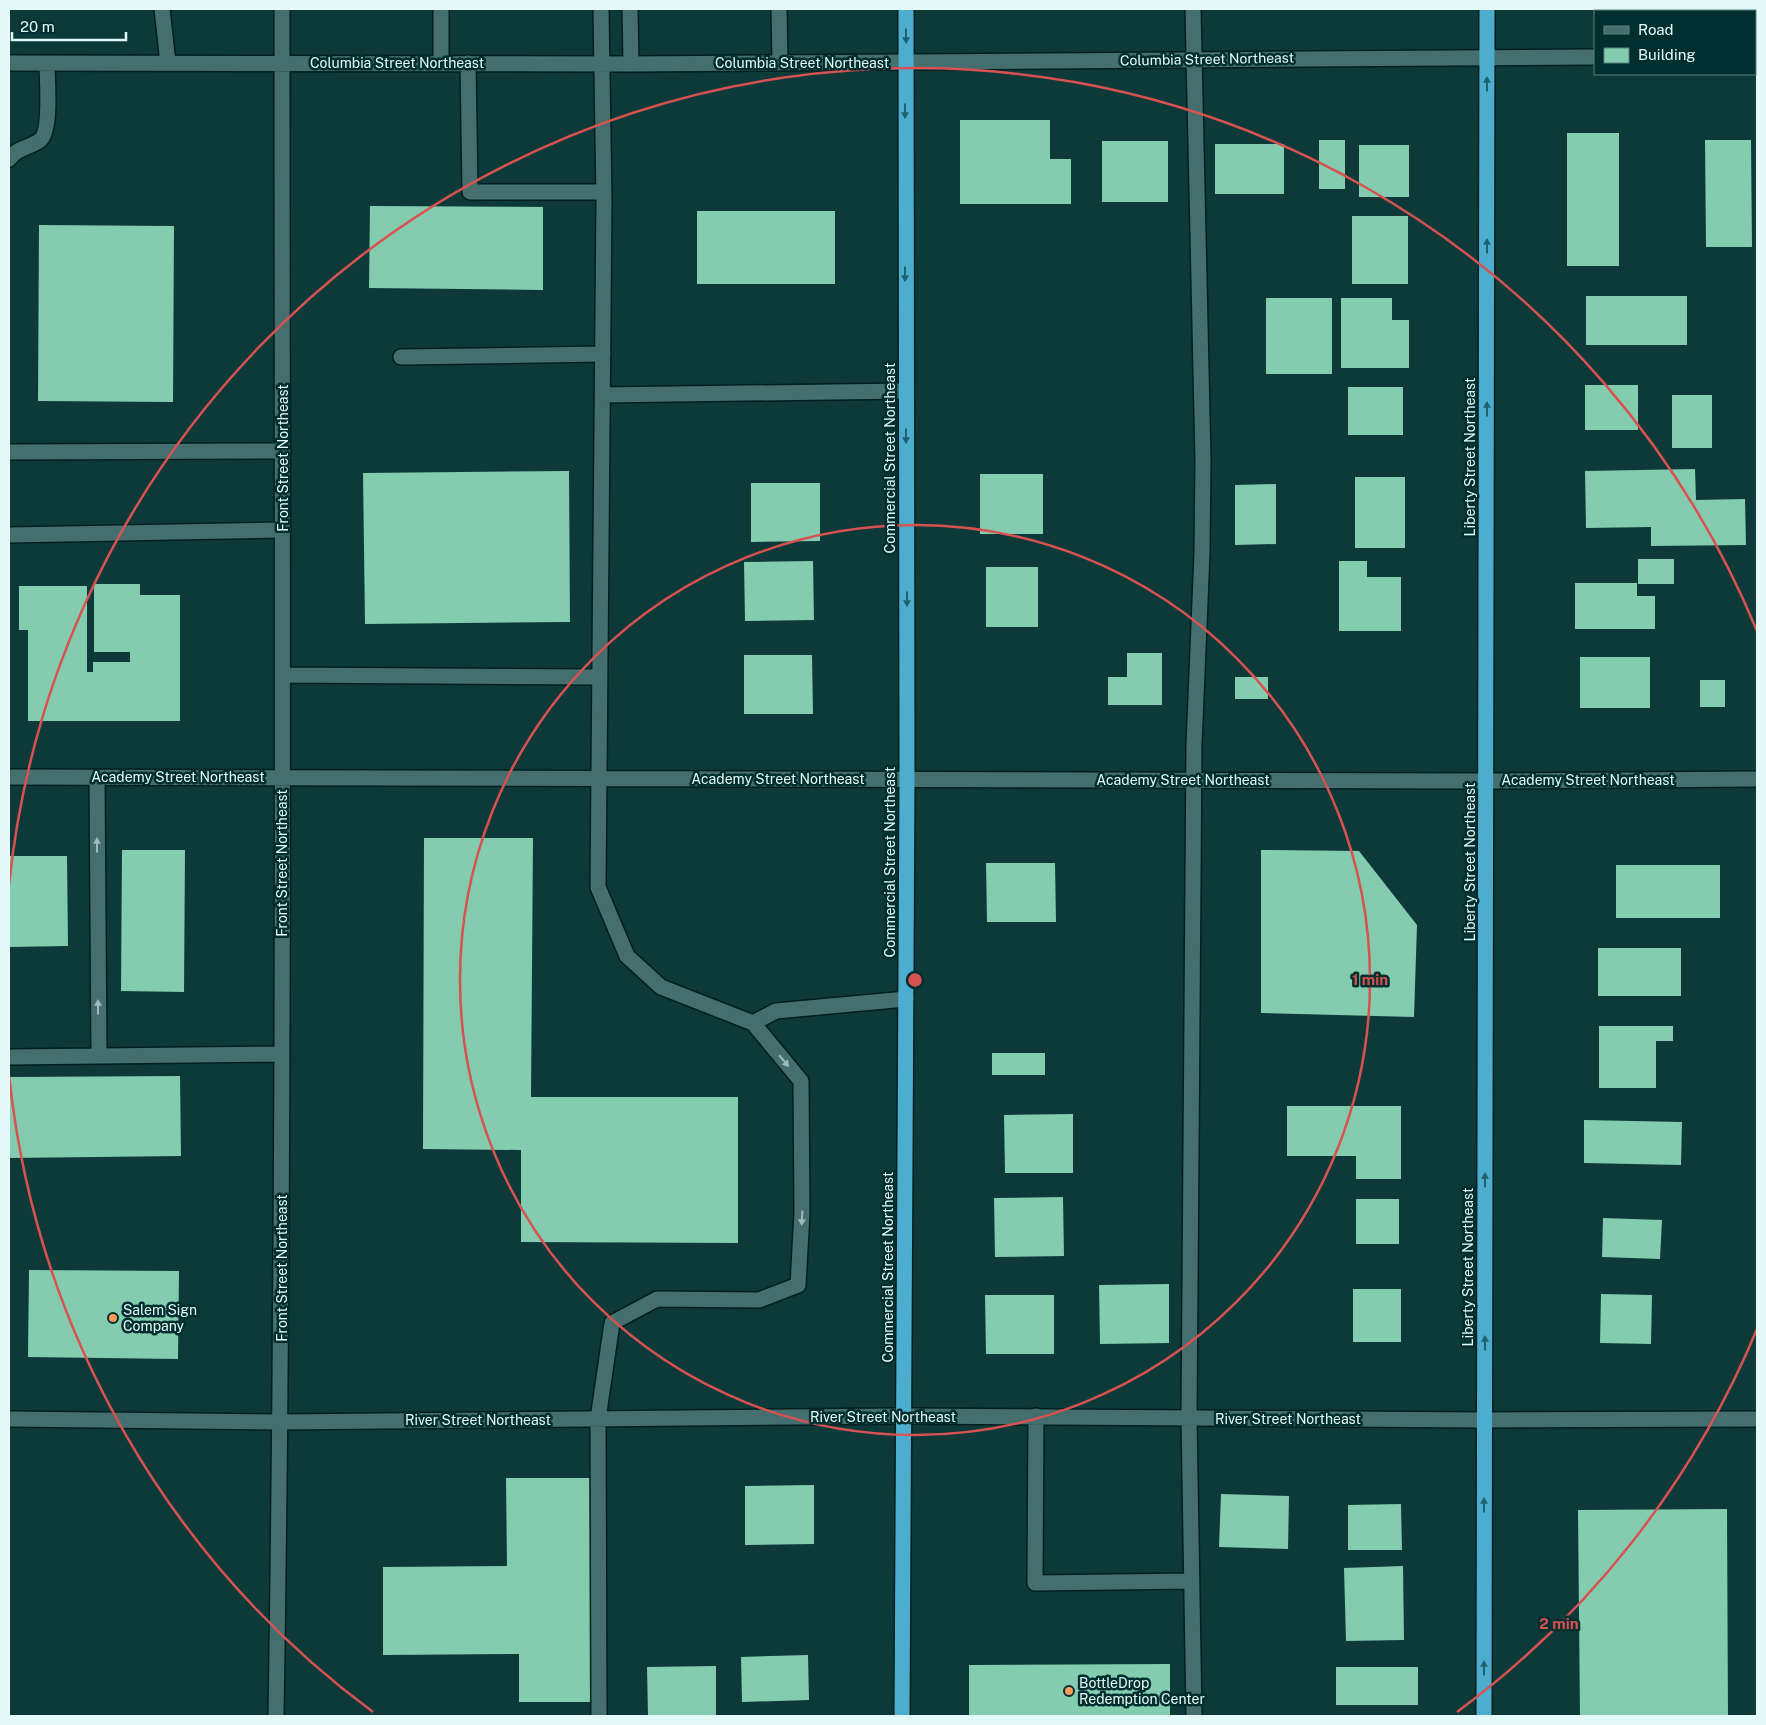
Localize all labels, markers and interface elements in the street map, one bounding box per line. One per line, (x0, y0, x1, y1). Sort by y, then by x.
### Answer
scale bar (12, 10, 126, 42)
legend (1594, 10, 1756, 75)
text: 20 m (20, 18, 55, 35)
text: Road (1638, 21, 1674, 38)
one-way arrow (902, 28, 910, 44)
text: Building (1638, 46, 1696, 63)
street label: Columbia Street Northeast (1120, 49, 1294, 69)
street label: Columbia Street Northeast (310, 55, 484, 71)
street label: Columbia Street Northeast (715, 55, 889, 71)
one-way arrow (1483, 75, 1491, 91)
one-way arrow (901, 104, 909, 120)
one-way arrow (1483, 238, 1491, 254)
one-way arrow (901, 266, 909, 282)
street label: Commercial Street Northeast (882, 363, 898, 553)
street label: Liberty Street Northeast (1462, 378, 1478, 536)
street label: Front Street Northeast (275, 384, 291, 532)
one-way arrow (1483, 400, 1491, 416)
one-way arrow (902, 429, 910, 445)
one-way arrow (903, 591, 911, 607)
street label: Commercial Street Northeast (882, 767, 898, 957)
street label: Academy Street Northeast (91, 769, 265, 785)
street label: Academy Street Northeast (691, 771, 865, 787)
street label: Academy Street Northeast (1096, 772, 1270, 788)
street label: Academy Street Northeast (1501, 772, 1675, 788)
street label: Liberty Street Northeast (1462, 783, 1478, 941)
street label: Front Street Northeast (274, 789, 290, 937)
one-way arrow (93, 836, 101, 852)
centre of rings (906, 971, 924, 989)
text: 1 min (1352, 971, 1388, 988)
one-way arrow (94, 999, 102, 1015)
one-way arrow (779, 1054, 790, 1067)
street label: Commercial Street Northeast (880, 1172, 896, 1362)
one-way arrow (1481, 1172, 1489, 1188)
street label: Liberty Street Northeast (1460, 1188, 1476, 1346)
street label: Front Street Northeast (274, 1194, 290, 1342)
one-way arrow (797, 1210, 805, 1226)
place label: Salem Sign Company (123, 1302, 197, 1334)
marker: Salem Sign Company (107, 1312, 119, 1324)
one-way arrow (1481, 1334, 1489, 1350)
street label: River Street Northeast (810, 1409, 956, 1425)
street label: River Street Northeast (1215, 1411, 1361, 1427)
street label: River Street Northeast (405, 1412, 551, 1428)
one-way arrow (1480, 1497, 1488, 1513)
text: 2 min (1539, 1615, 1579, 1632)
one-way arrow (1480, 1659, 1488, 1675)
place label: BottleDrop Redemption Center (1079, 1675, 1205, 1707)
marker: BottleDrop Redemption Center (1063, 1685, 1075, 1697)

